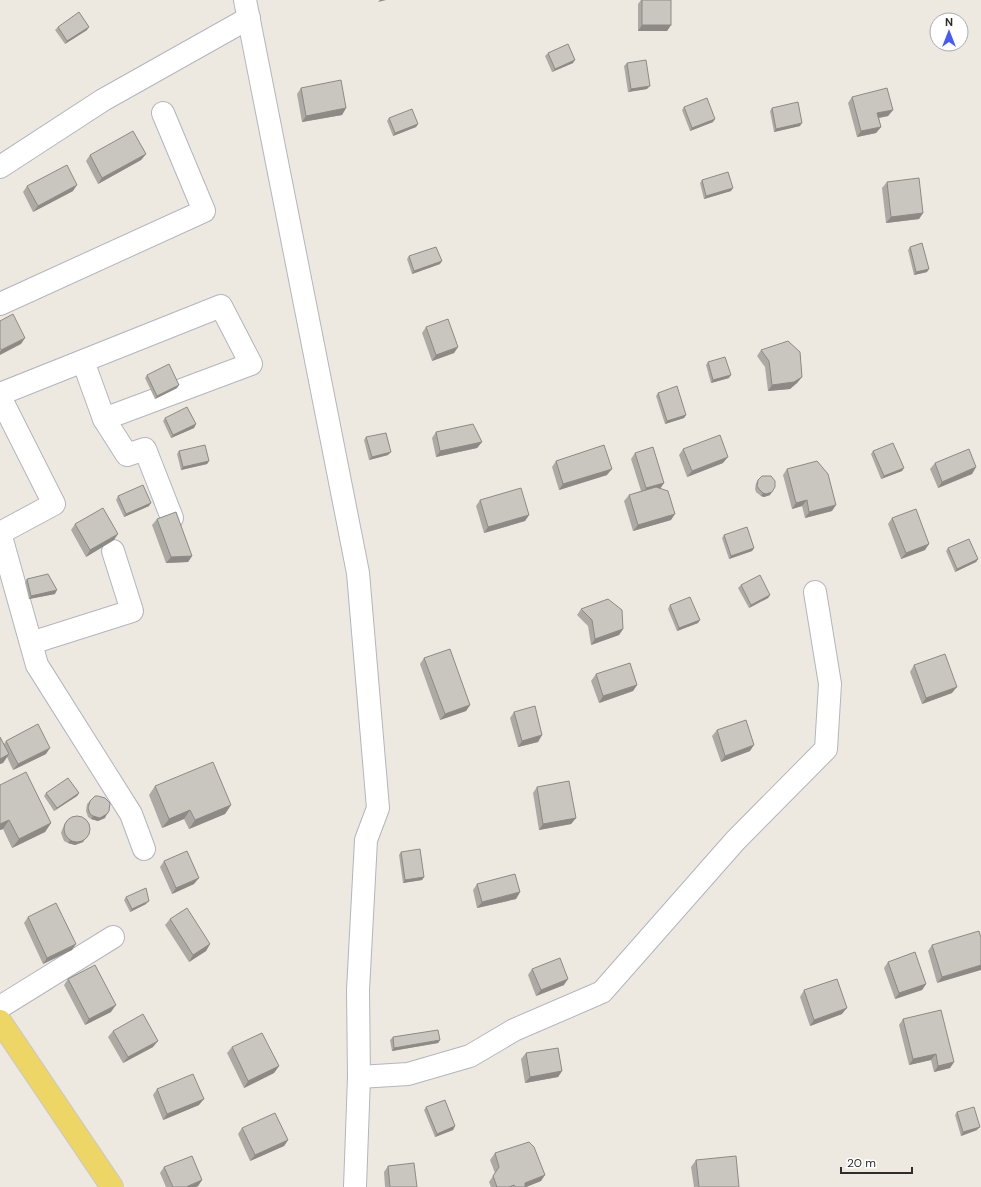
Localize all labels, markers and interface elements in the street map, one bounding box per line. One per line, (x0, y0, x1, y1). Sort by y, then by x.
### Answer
north arrow (929, 12, 969, 52)
text: N (945, 15, 953, 29)
scale bar (841, 1149, 912, 1175)
text: 20 m (847, 1155, 876, 1171)

